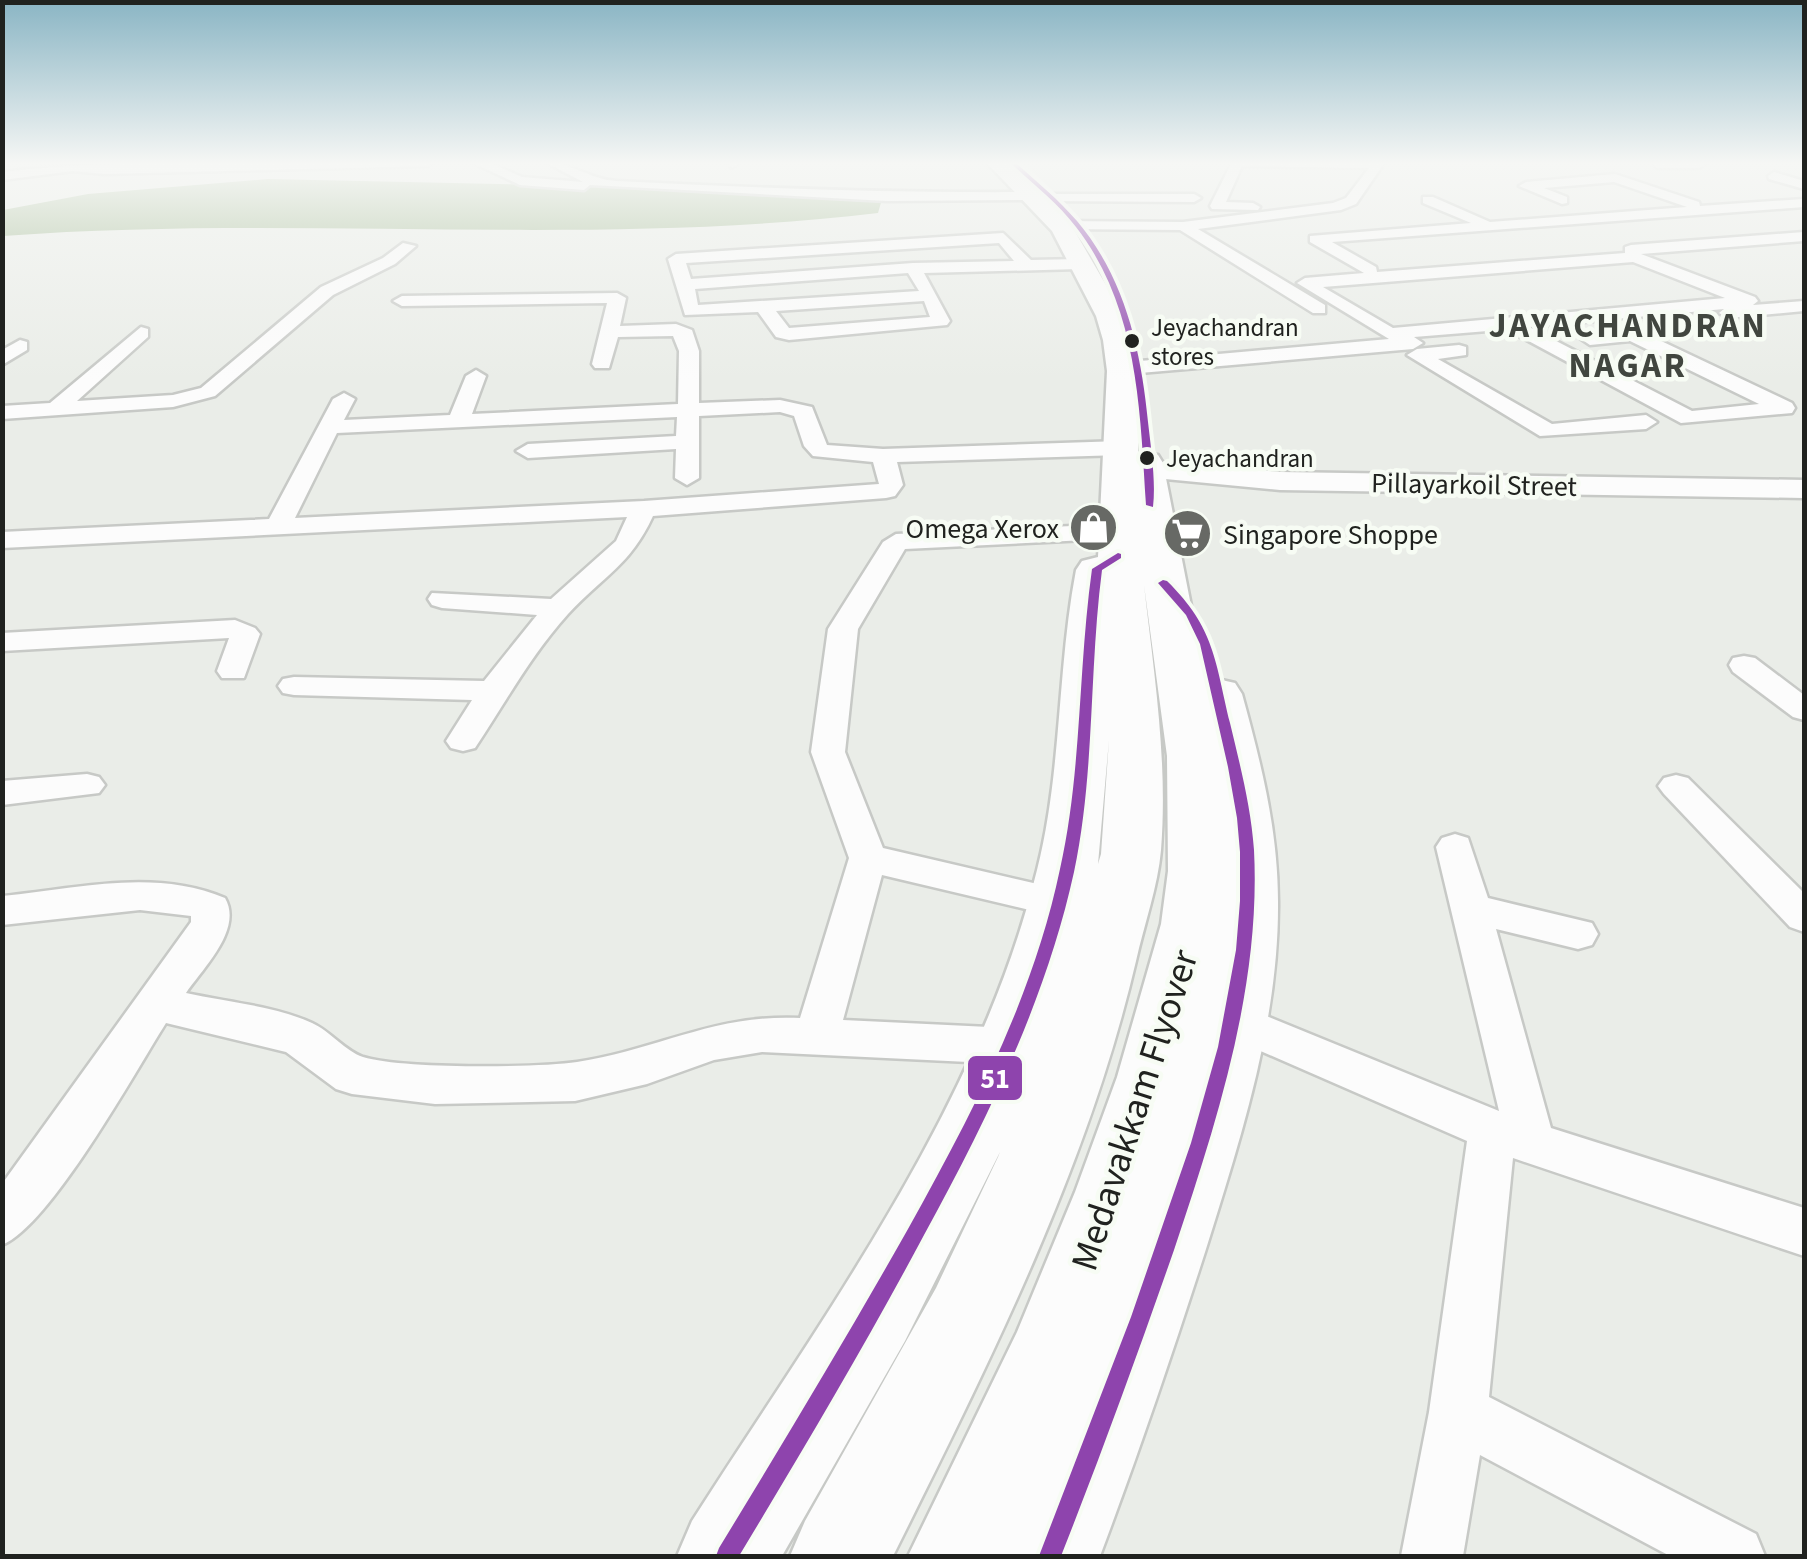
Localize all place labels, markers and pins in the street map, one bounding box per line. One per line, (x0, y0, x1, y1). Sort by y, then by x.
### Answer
place label: Jeyachandran stores (1151, 310, 1299, 375)
marker: Jeyachandran stores (1122, 331, 1142, 351)
place label: Jeyachandran (1166, 441, 1314, 477)
marker: Jeyachandran (1137, 448, 1157, 468)
shop icon: Omega Xerox (1068, 502, 1120, 554)
supermarket icon: Singapore Shoppe (1162, 508, 1214, 560)
place label: Omega Xerox (906, 509, 1060, 549)
place label: Singapore Shoppe (1223, 515, 1438, 555)

